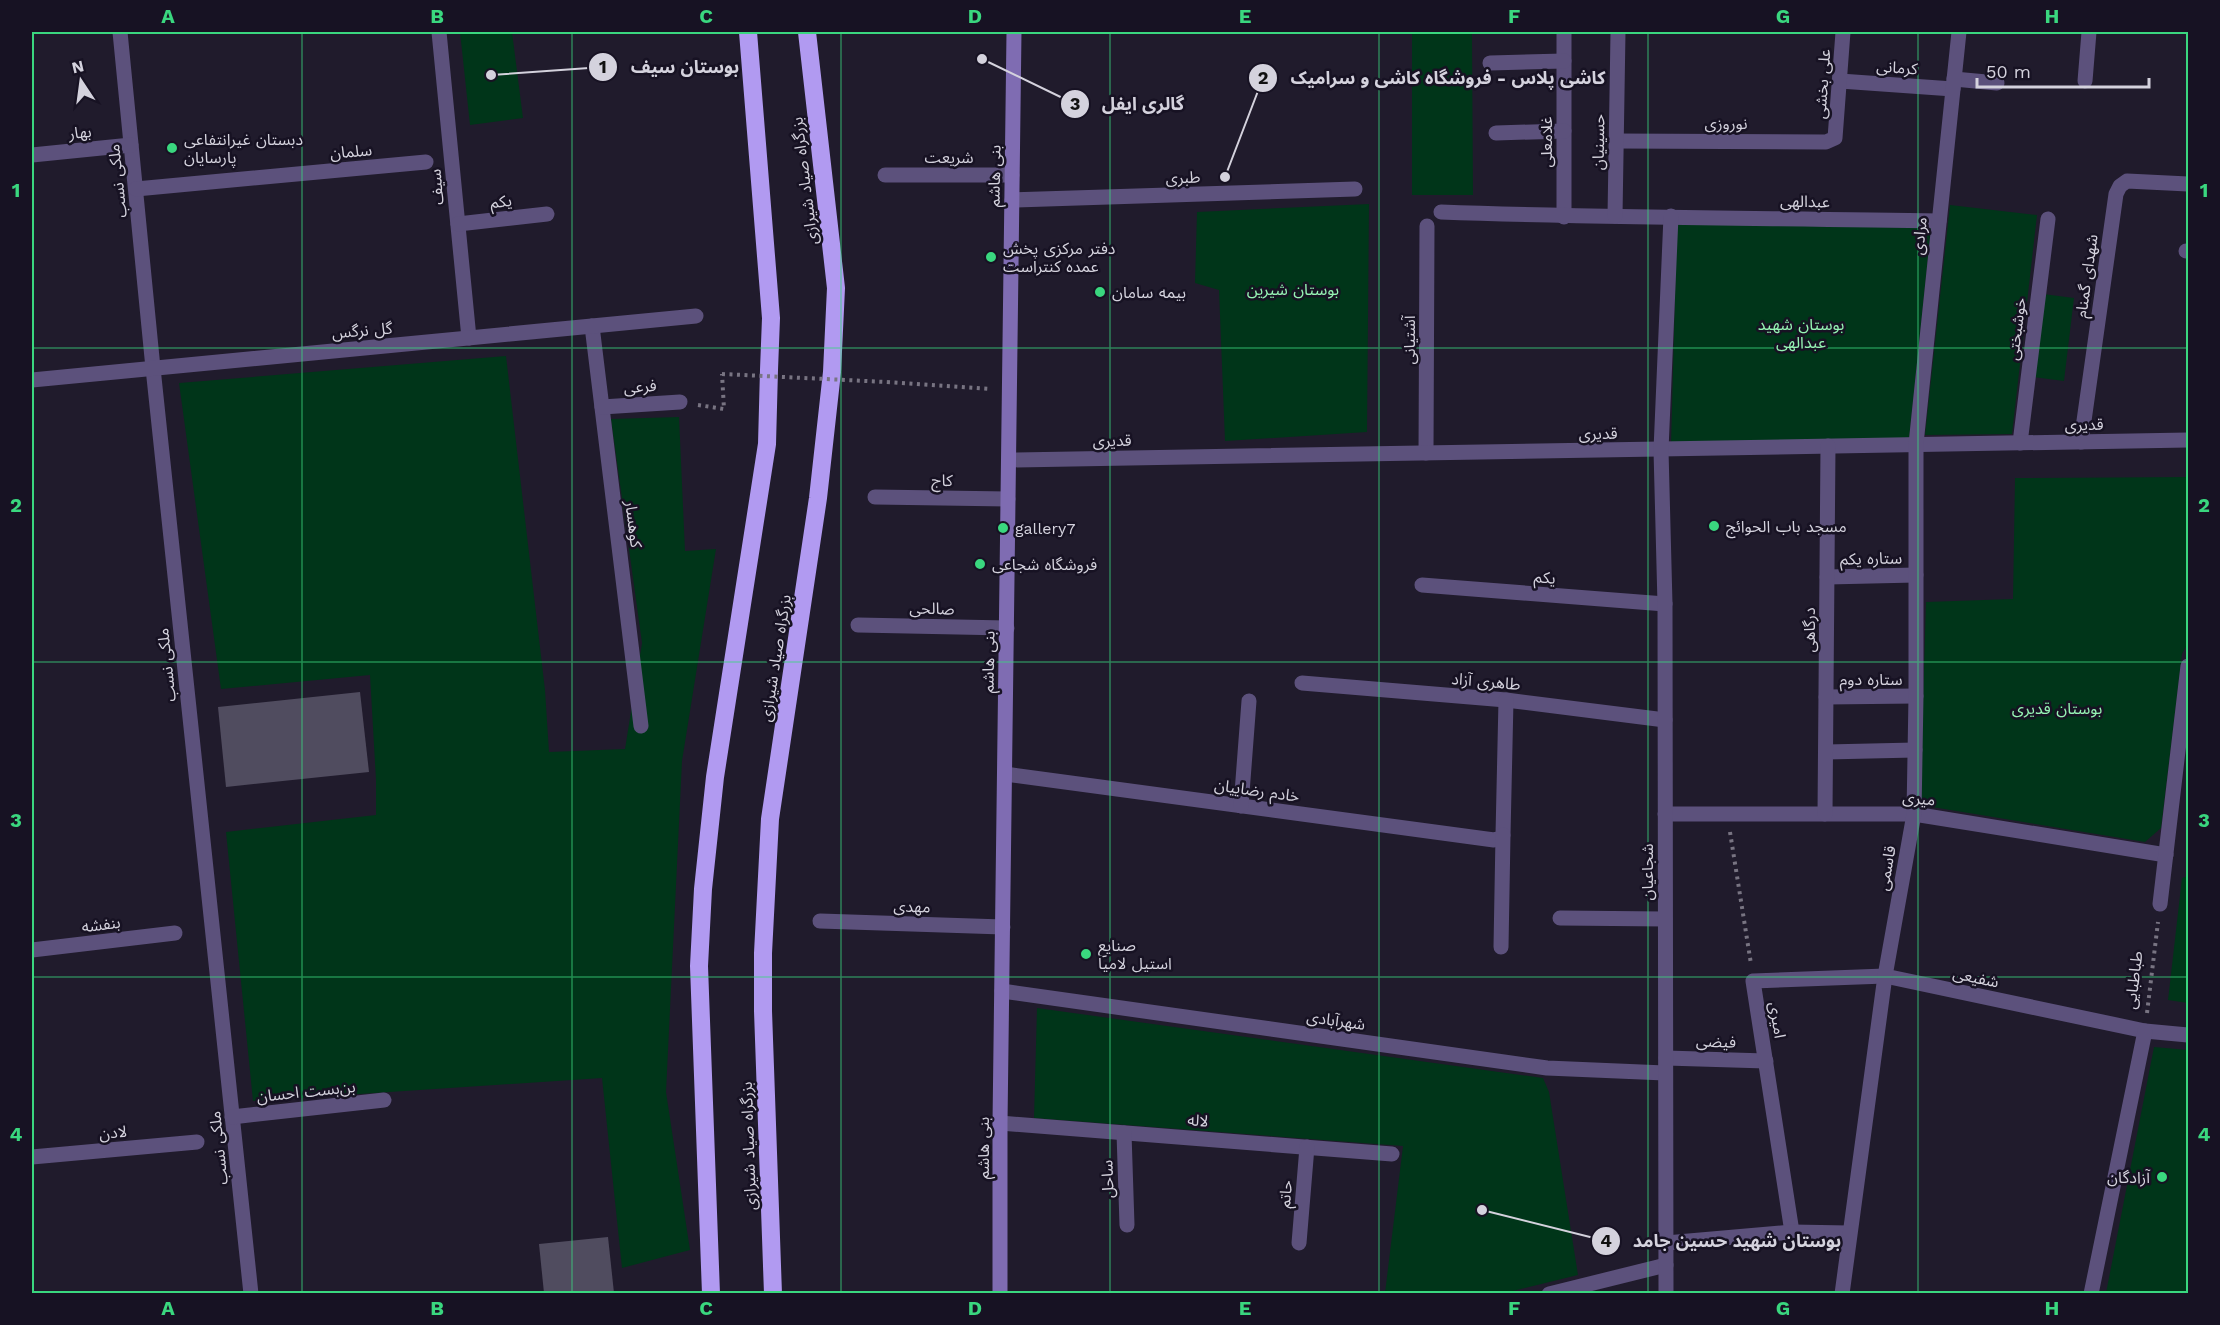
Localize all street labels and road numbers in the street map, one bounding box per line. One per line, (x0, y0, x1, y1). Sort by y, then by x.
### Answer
street label: علی بخشی (1811, 48, 1834, 120)
street label: کرمانی (1876, 57, 1919, 78)
street label: حسینیان (1589, 114, 1608, 170)
street label: نوروزی (1705, 114, 1747, 133)
street label: بزرگراه صیاد شیرازی (787, 116, 822, 246)
street label: غلامعلی (1537, 117, 1556, 167)
street label: بهار (67, 122, 92, 143)
street label: سلمان (329, 140, 373, 163)
street label: ملکی نسب (104, 143, 131, 219)
street label: بنی هاشم (984, 145, 1008, 207)
street label: شریعت (924, 148, 974, 167)
street label: طبری (1165, 167, 1201, 188)
street label: سیف (425, 168, 448, 206)
street label: یکم (489, 191, 513, 215)
street label: عبدالهی (1780, 192, 1830, 211)
street label: مرادی (1908, 216, 1931, 256)
street label: شهدای گمنام (2071, 233, 2105, 320)
street label: خوشبختی (2003, 297, 2030, 361)
street label: آشتیانی (1400, 314, 1419, 364)
street label: گل نرگس (331, 318, 393, 343)
street label: فرعی (623, 376, 657, 397)
street label: قدیری (2064, 415, 2104, 434)
street label: قدیری (1578, 424, 1618, 443)
street label: قدیری (1092, 431, 1132, 450)
street label: کاج (931, 471, 953, 493)
street label: کوهسار (621, 498, 646, 549)
street label: ستاره یکم (1840, 548, 1902, 572)
street label: یکم (1533, 567, 1557, 591)
street label: بزرگراه صیاد شیرازی (756, 593, 795, 723)
street label: صالحی (909, 599, 955, 618)
street label: درگاهی (1800, 607, 1819, 653)
street label: ملکی نسب (153, 627, 180, 703)
street label: بنی هاشم (978, 631, 1002, 693)
street label: طاهری آزاد (1451, 669, 1521, 694)
street label: ستاره دوم (1840, 670, 1902, 692)
street label: خادم رضاییان (1213, 775, 1301, 809)
street label: میری (1902, 788, 1936, 809)
street label: شجاعیان (1638, 843, 1657, 901)
street label: قاسمی (1873, 844, 1900, 892)
street label: مهدی (893, 896, 931, 917)
street label: بنفشه (81, 913, 122, 936)
street label: طباطبایی (2121, 950, 2147, 1010)
street label: شفیعی (1951, 963, 2001, 992)
street label: امیری (1765, 1000, 1790, 1040)
street label: شهرآبادی (1305, 1007, 1367, 1034)
street label: فیضی (1696, 1031, 1736, 1052)
street label: بن‌بست احسان (256, 1077, 356, 1106)
street label: بزرگراه صیاد شیرازی (737, 1081, 760, 1211)
street label: ملکی نسب (205, 1110, 232, 1186)
street label: لاله (1187, 1110, 1209, 1131)
street label: بنی هاشم (974, 1117, 996, 1179)
street label: لادن (98, 1122, 128, 1143)
street label: ساحل (1097, 1160, 1118, 1198)
street label: حاتم (1275, 1179, 1299, 1209)

